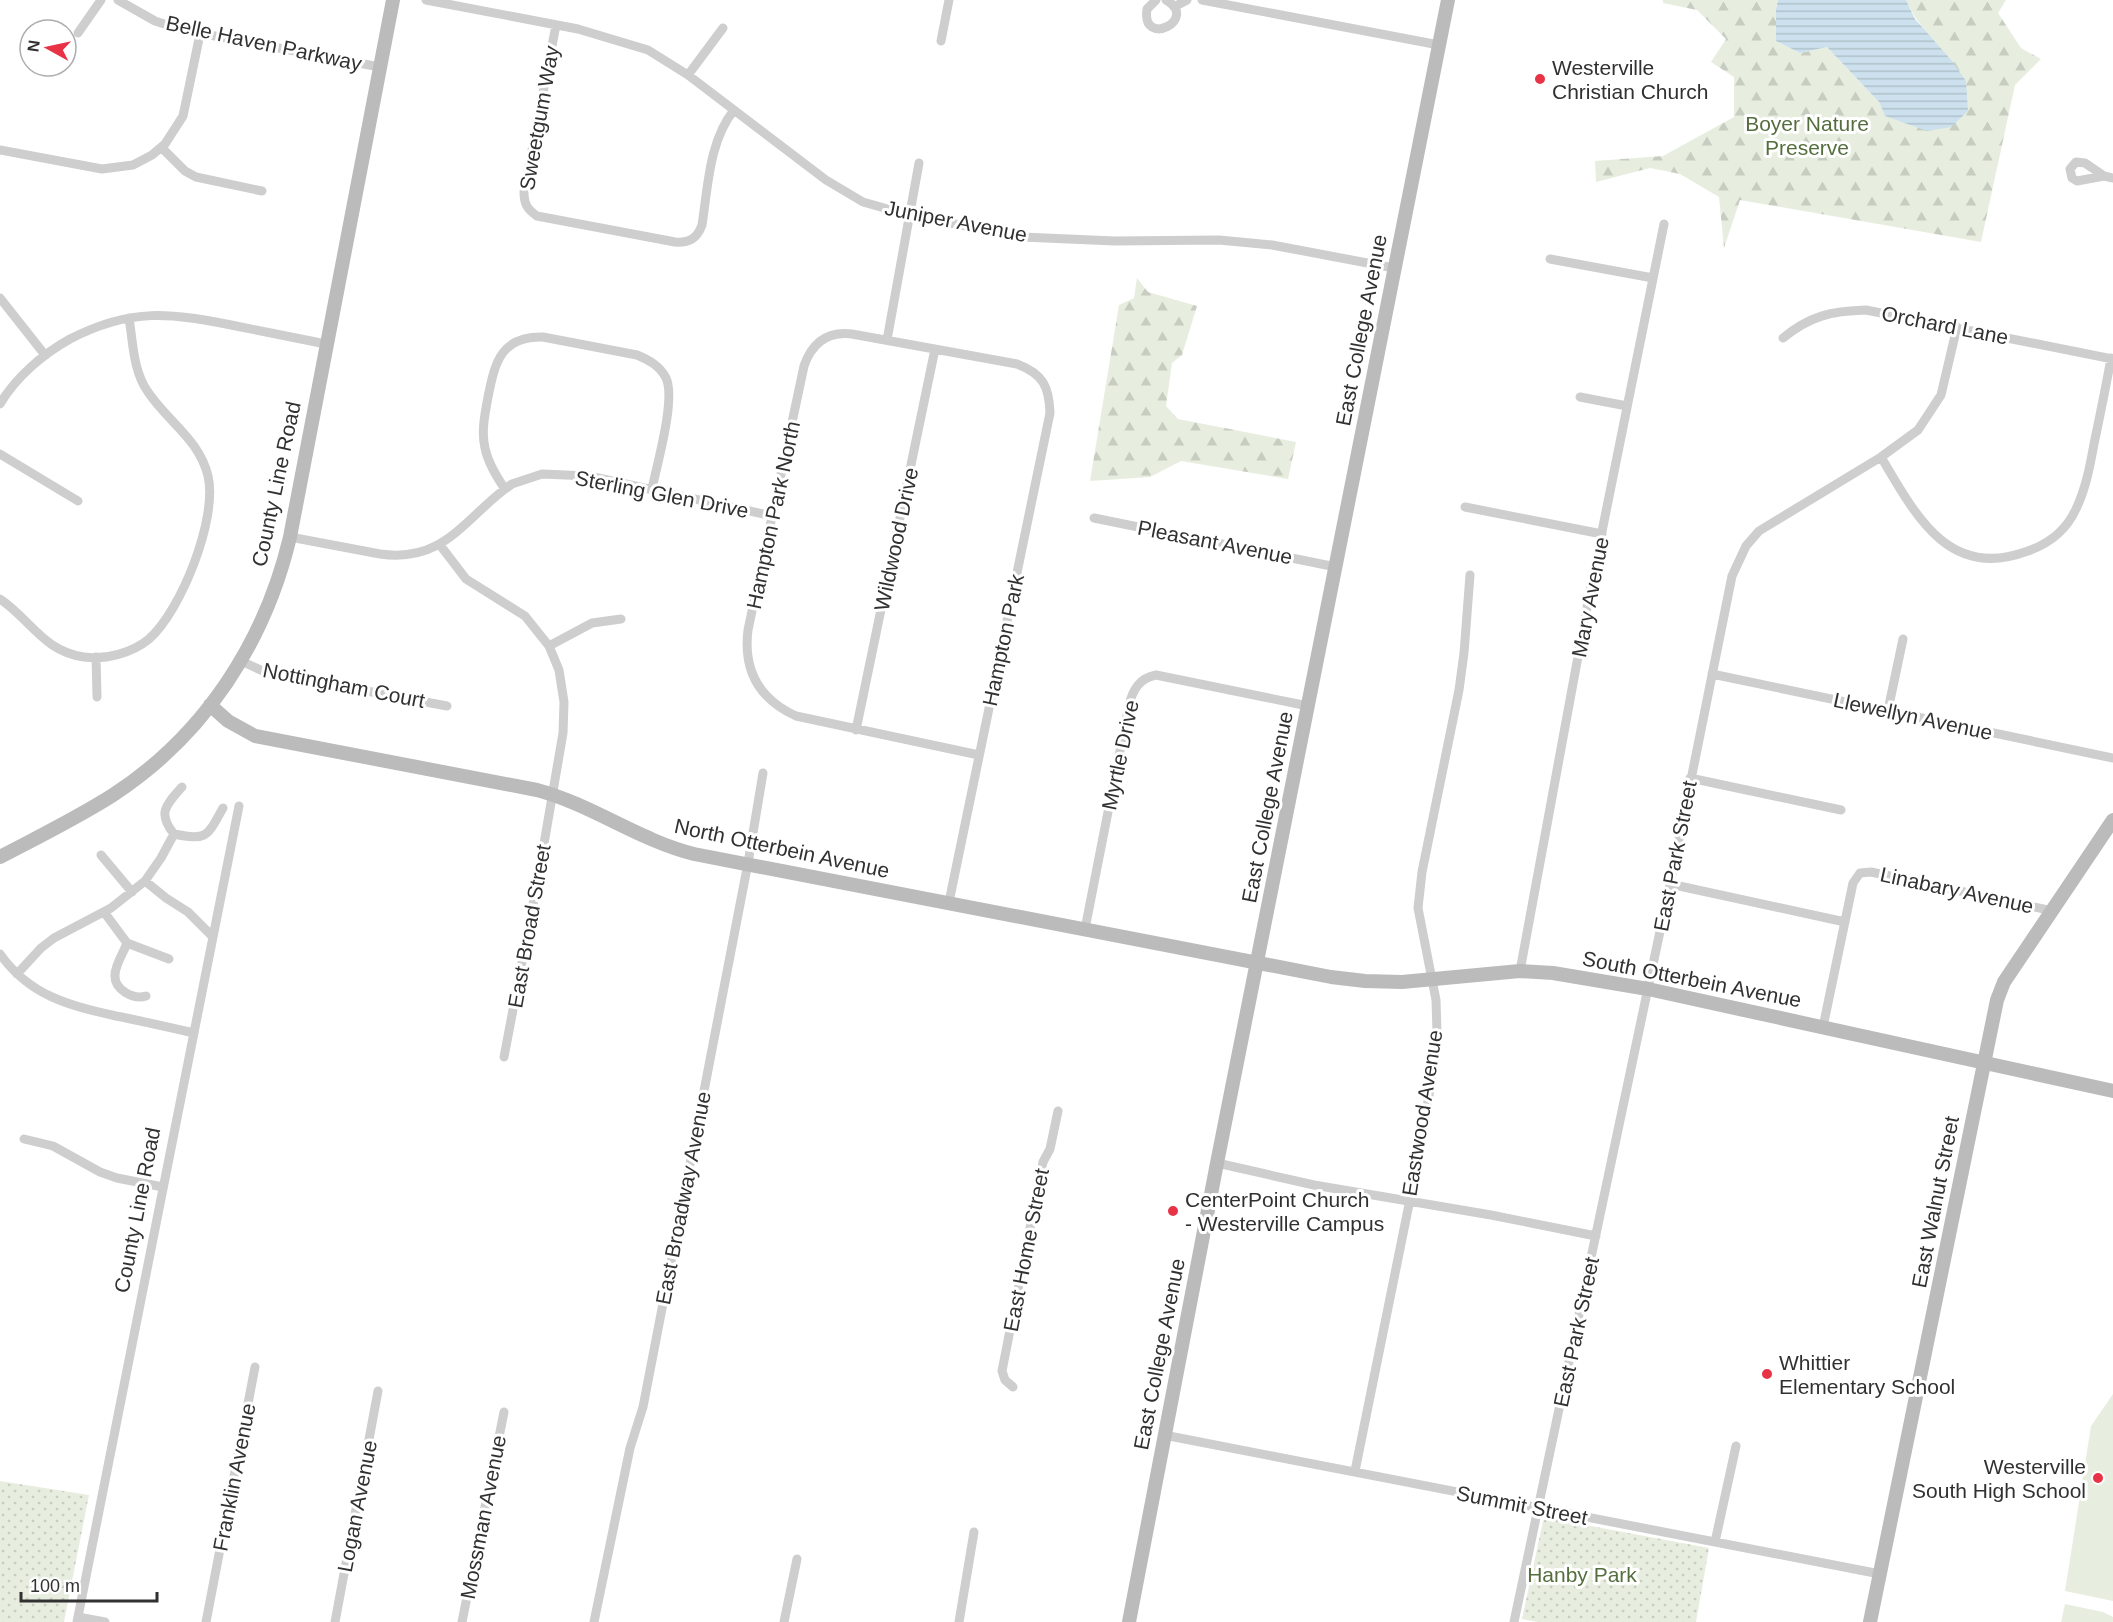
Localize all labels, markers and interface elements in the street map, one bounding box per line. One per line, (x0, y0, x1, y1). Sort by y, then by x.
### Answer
street label: Belle Haven Parkway (164, 11, 364, 75)
north arrow (18, 18, 78, 78)
text: N (24, 39, 43, 53)
street label: Sweetgum Way (515, 43, 563, 192)
place label: Westerville Christian Church (1552, 56, 1708, 103)
marker: Westerville Christian Church (1533, 72, 1547, 86)
park label: Boyer Nature Preserve (1745, 112, 1869, 159)
street label: Juniper Avenue (883, 196, 1029, 246)
street label: East College Avenue (1331, 232, 1391, 428)
street label: Orchard Lane (1880, 301, 2010, 349)
street label: County Line Road (247, 399, 305, 569)
street label: Hampton Park North (742, 419, 804, 611)
street label: Wildwood Drive (870, 465, 922, 613)
street label: Sterling Glen Drive (573, 466, 751, 522)
street label: Pleasant Avenue (1136, 516, 1294, 568)
street label: Mary Avenue (1567, 535, 1613, 659)
street label: Hampton Park (978, 571, 1028, 708)
street label: Nottingham Court (261, 658, 427, 712)
street label: Llewellyn Avenue (1831, 688, 1995, 744)
street label: Myrtle Drive (1097, 698, 1143, 812)
street label: East College Avenue (1237, 709, 1297, 905)
street label: East Park Street (1649, 779, 1701, 933)
street label: North Otterbein Avenue (672, 814, 892, 882)
street label: East Broad Street (503, 842, 555, 1010)
street label: Linabary Avenue (1878, 863, 2036, 917)
street label: South Otterbein Avenue (1581, 946, 1803, 1012)
street label: Eastwood Avenue (1398, 1028, 1446, 1198)
street label: East Broadway Avenue (651, 1089, 715, 1307)
street label: East Walnut Street (1907, 1114, 1963, 1290)
street label: County Line Road (110, 1125, 164, 1295)
street label: East Home Street (999, 1166, 1053, 1334)
place label: CenterPoint Church - Westerville Campus (1185, 1188, 1384, 1235)
marker: CenterPoint Church - Westerville Campus (1166, 1204, 1180, 1218)
street label: East Park Street (1549, 1255, 1603, 1409)
street label: East College Avenue (1129, 1256, 1189, 1452)
place label: Whittier Elementary School (1779, 1351, 1955, 1398)
marker: Whittier Elementary School (1760, 1367, 1774, 1381)
street label: Franklin Avenue (208, 1401, 260, 1553)
street label: Mossman Avenue (456, 1433, 510, 1601)
street label: Logan Avenue (333, 1438, 381, 1574)
place label: Westerville South High School (1912, 1455, 2086, 1502)
marker: Westerville South High School (2091, 1471, 2105, 1485)
street label: Summit Street (1455, 1481, 1590, 1529)
park label: Hanby Park (1527, 1563, 1637, 1586)
scale bar (21, 1565, 158, 1603)
text: 100 m (30, 1576, 80, 1596)

